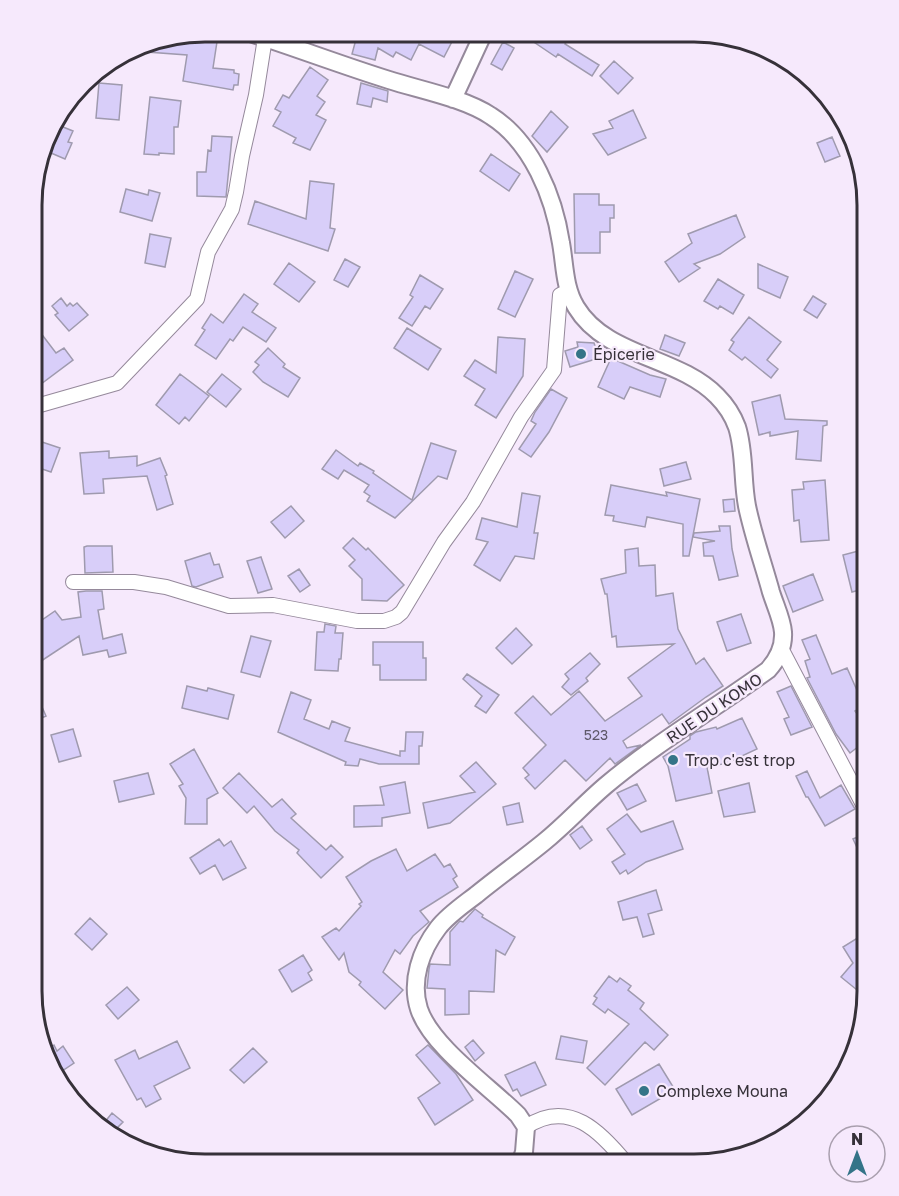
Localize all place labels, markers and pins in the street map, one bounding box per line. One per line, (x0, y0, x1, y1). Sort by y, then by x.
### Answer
place label: Épicerie (593, 344, 655, 364)
marker: Épicerie (574, 347, 588, 361)
place label: Trop c'est trop (685, 750, 795, 770)
marker: Trop c'est trop (666, 753, 680, 767)
place label: Complexe Mouna (656, 1081, 788, 1101)
marker: Complexe Mouna (637, 1084, 651, 1098)

